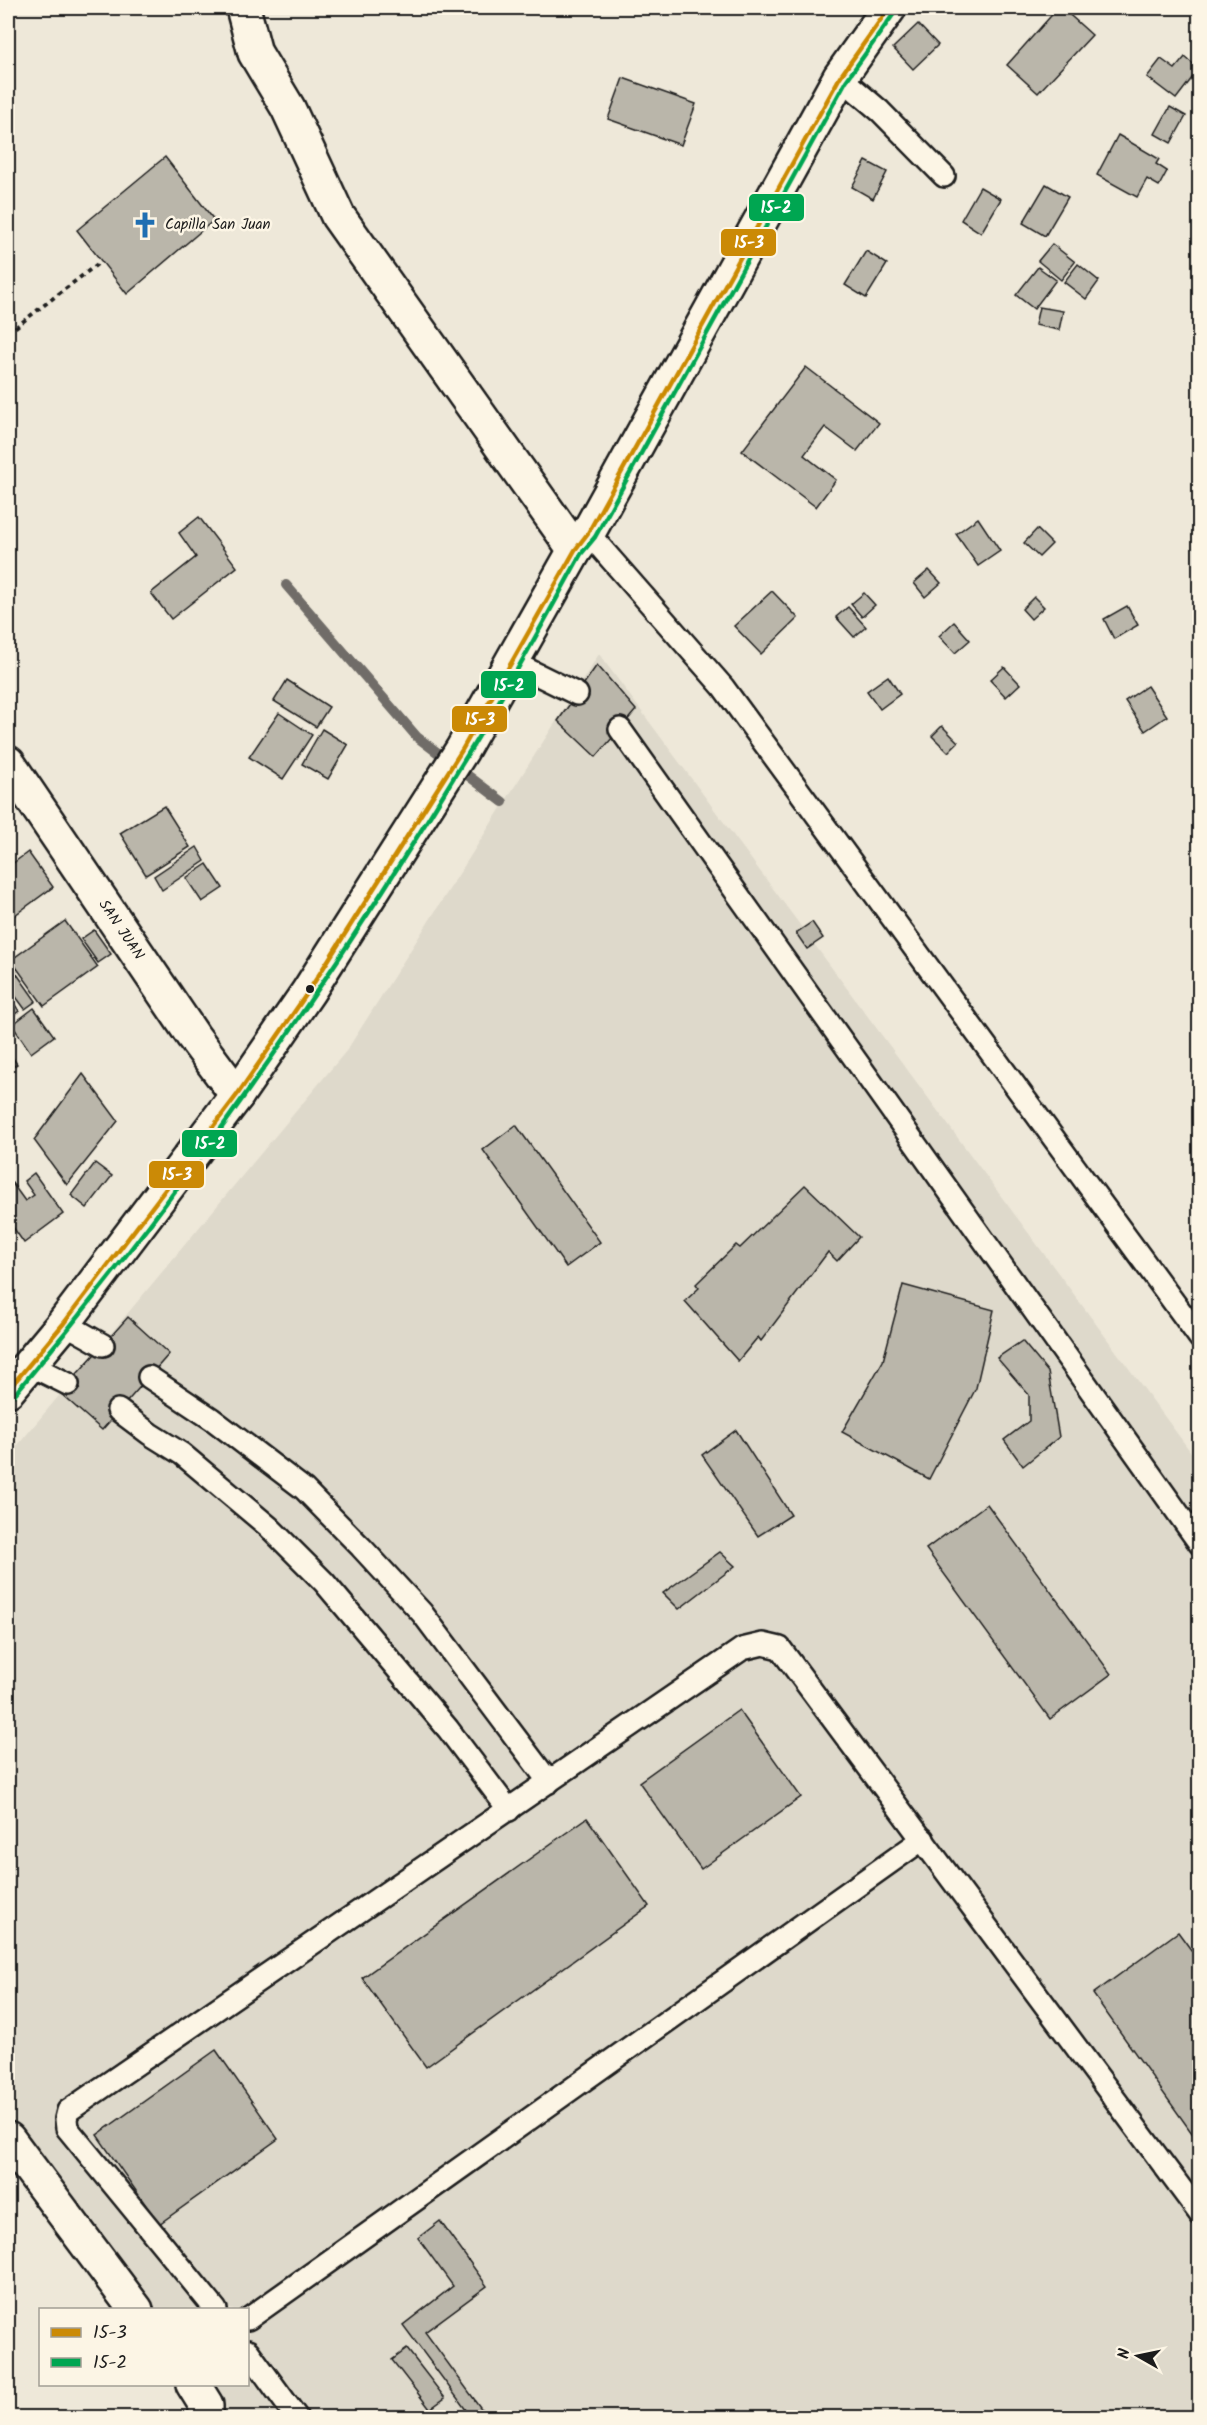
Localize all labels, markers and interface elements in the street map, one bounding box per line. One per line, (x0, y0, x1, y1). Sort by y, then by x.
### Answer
line badge: 15-2 (748, 193, 805, 222)
text: 15-2 (761, 196, 791, 221)
church icon: Capilla San Juan (130, 210, 160, 240)
place label: Capilla San Juan (165, 213, 270, 237)
line badge: 15-3 (720, 228, 777, 257)
text: 15-3 (734, 231, 764, 256)
line badge: 15-2 (480, 670, 537, 699)
text: 15-2 (494, 674, 524, 699)
line badge: 15-3 (451, 705, 508, 733)
text: 15-3 (465, 708, 495, 733)
street label: SAN JUAN (92, 895, 150, 965)
unlabelled marker (304, 983, 316, 995)
line badge: 15-2 (181, 1129, 238, 1158)
text: 15-2 (195, 1132, 225, 1157)
line badge: 15-3 (148, 1160, 205, 1189)
text: 15-3 (162, 1163, 192, 1188)
legend (39, 2308, 249, 2386)
text: 15-3 (93, 2319, 127, 2348)
north arrow (1108, 2326, 1168, 2386)
text: N (1112, 2347, 1138, 2361)
text: 15-2 (93, 2349, 127, 2378)

